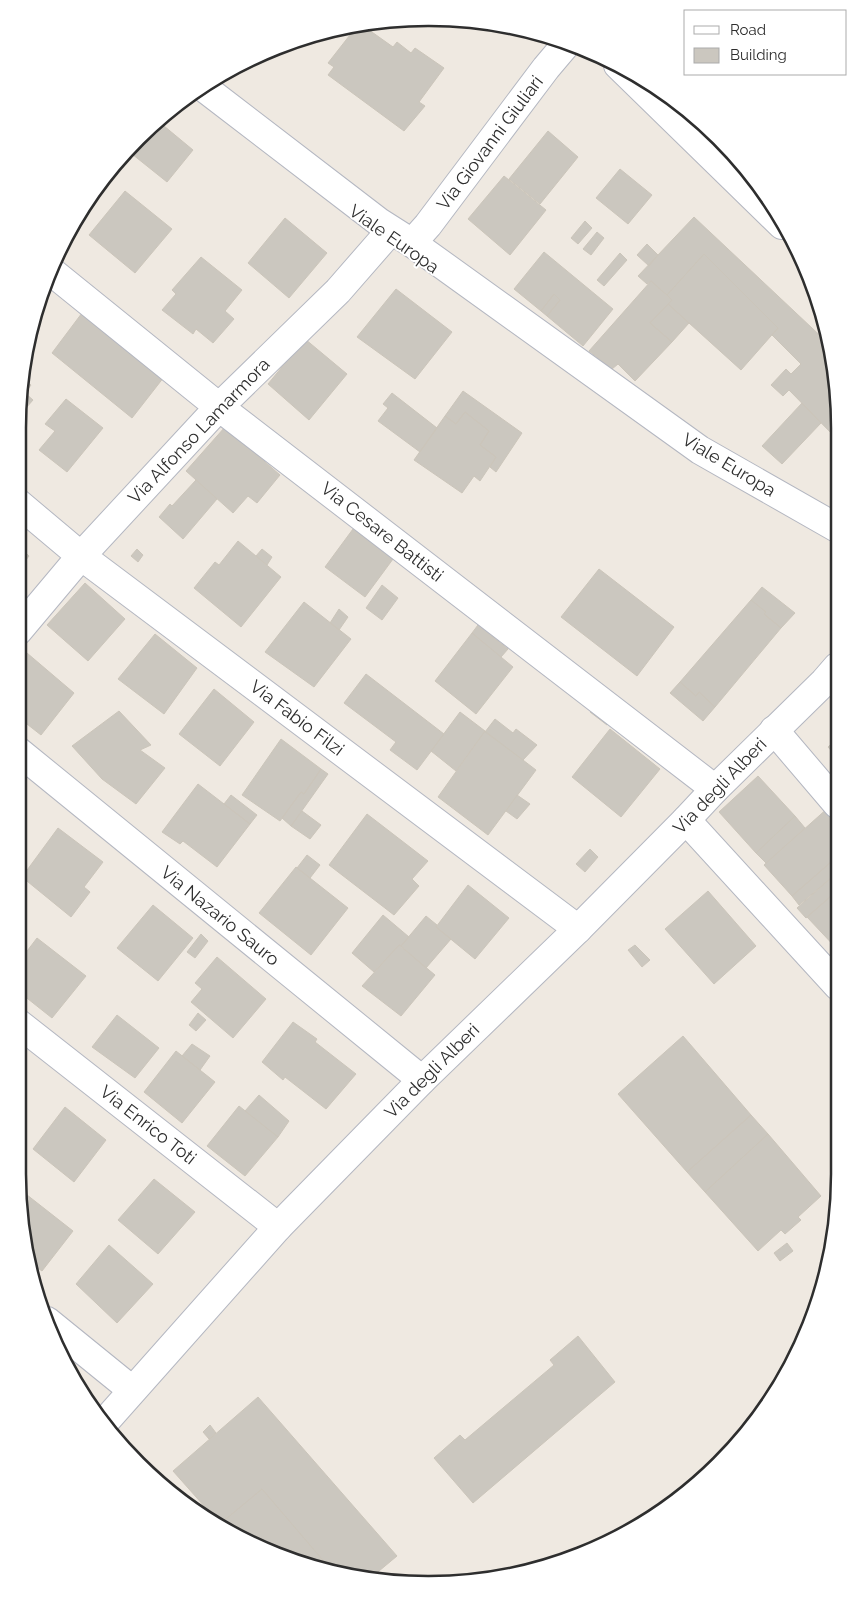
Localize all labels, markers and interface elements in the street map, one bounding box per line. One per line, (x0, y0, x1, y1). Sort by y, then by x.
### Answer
legend (684, 10, 847, 75)
text: Road (730, 21, 766, 39)
text: Building (730, 46, 787, 64)
street label: Via Giovanni Giuliari (432, 71, 547, 214)
street label: Viale Europa (345, 200, 443, 277)
street label: Via Alfonso Lamarmora (124, 354, 274, 508)
street label: Viale Europa (679, 429, 780, 501)
street label: Via Cesare Battisti (317, 477, 448, 586)
street label: Via Fabio Filzi (246, 675, 348, 760)
street label: Via degli Alberi (669, 733, 771, 838)
street label: Via Nazario Sauro (157, 861, 284, 970)
street label: Via degli Alberi (380, 1019, 483, 1122)
street label: Via Enrico Toti (96, 1081, 201, 1169)

